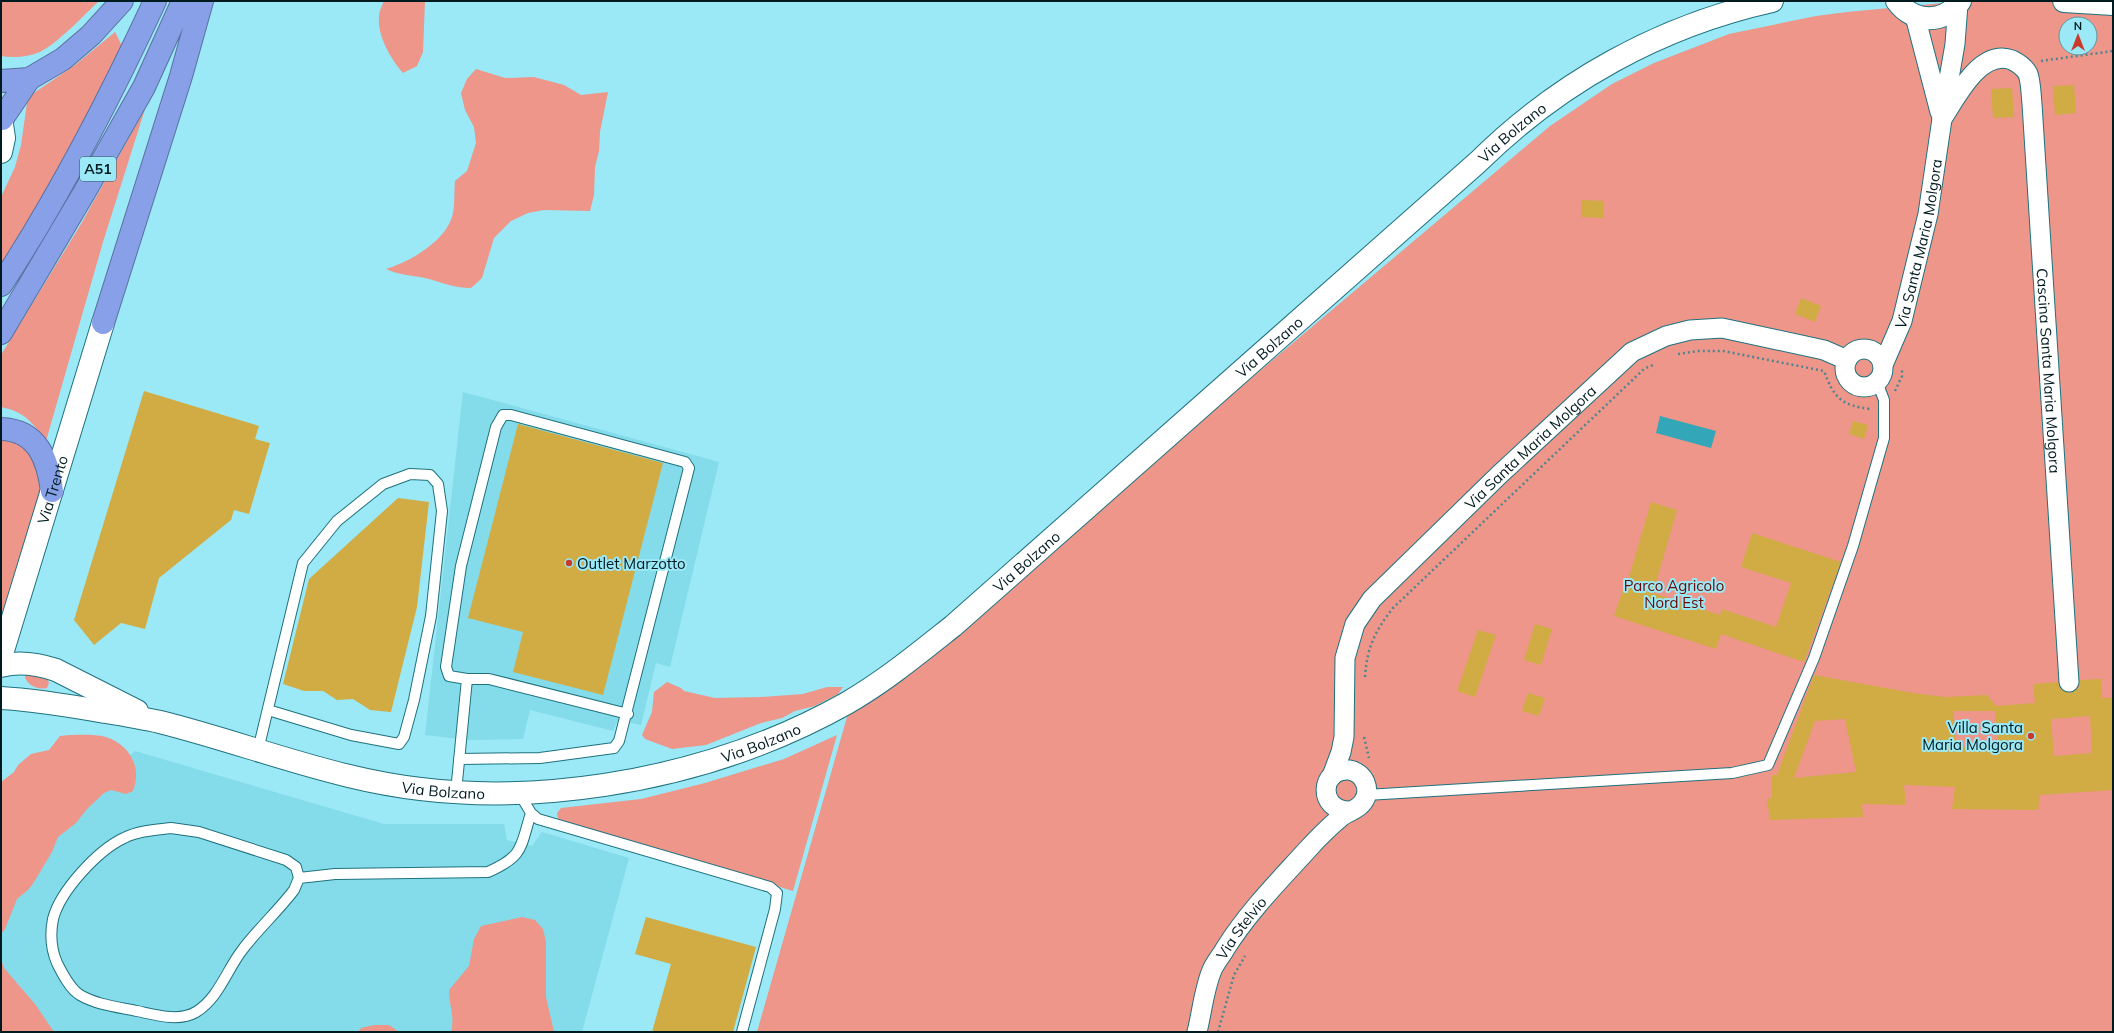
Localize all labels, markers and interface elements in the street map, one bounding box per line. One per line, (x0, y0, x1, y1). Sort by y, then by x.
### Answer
north arrow (2058, 16, 2098, 56)
text: N (2074, 19, 2082, 33)
street label: Via Bolzano (1474, 98, 1550, 166)
road number: A51 (80, 157, 116, 181)
street label: Via Santa Maria Molgora (1890, 158, 1946, 332)
street label: Cascina Santa Maria Molgora (2033, 268, 2065, 474)
street label: Via Bolzano (1231, 312, 1307, 381)
street label: Via Santa Maria Molgora (1460, 381, 1600, 513)
street label: Via Trento (33, 453, 72, 526)
street label: Via Bolzano (989, 526, 1064, 596)
place label: Outlet Marzotto (577, 554, 686, 573)
marker: Outlet Marzotto (564, 558, 574, 568)
park label: Parco Agricolo Nord Est (1624, 576, 1724, 612)
place label: Villa Santa Maria Molgora (1922, 718, 2023, 754)
street label: Via Bolzano (719, 719, 803, 766)
marker: Villa Santa Maria Molgora (2026, 731, 2036, 741)
street label: Via Bolzano (400, 777, 485, 803)
street label: Via Stelvio (1212, 892, 1270, 963)

